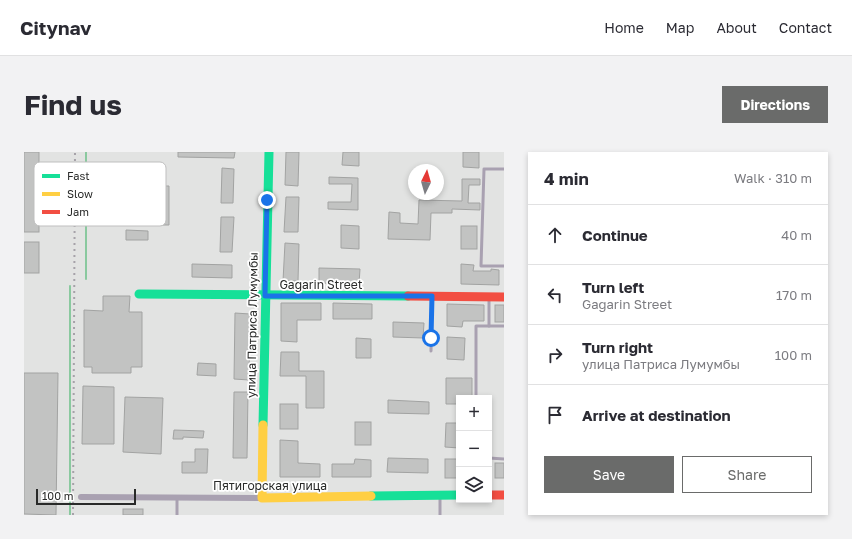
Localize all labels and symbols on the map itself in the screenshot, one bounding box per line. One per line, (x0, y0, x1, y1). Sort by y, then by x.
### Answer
legend (34, 162, 166, 226)
north arrow (408, 164, 444, 200)
text: Fast (67, 169, 90, 182)
text: Slow (67, 187, 93, 200)
route end (258, 191, 276, 209)
text: Jam (67, 205, 89, 218)
street label: улица Патриса Лумумбы (243, 252, 261, 398)
street label: Gagarin Street (279, 277, 363, 292)
route start (422, 329, 440, 347)
street label: Пятигорская улица (213, 478, 327, 493)
scale bar (36, 487, 136, 506)

